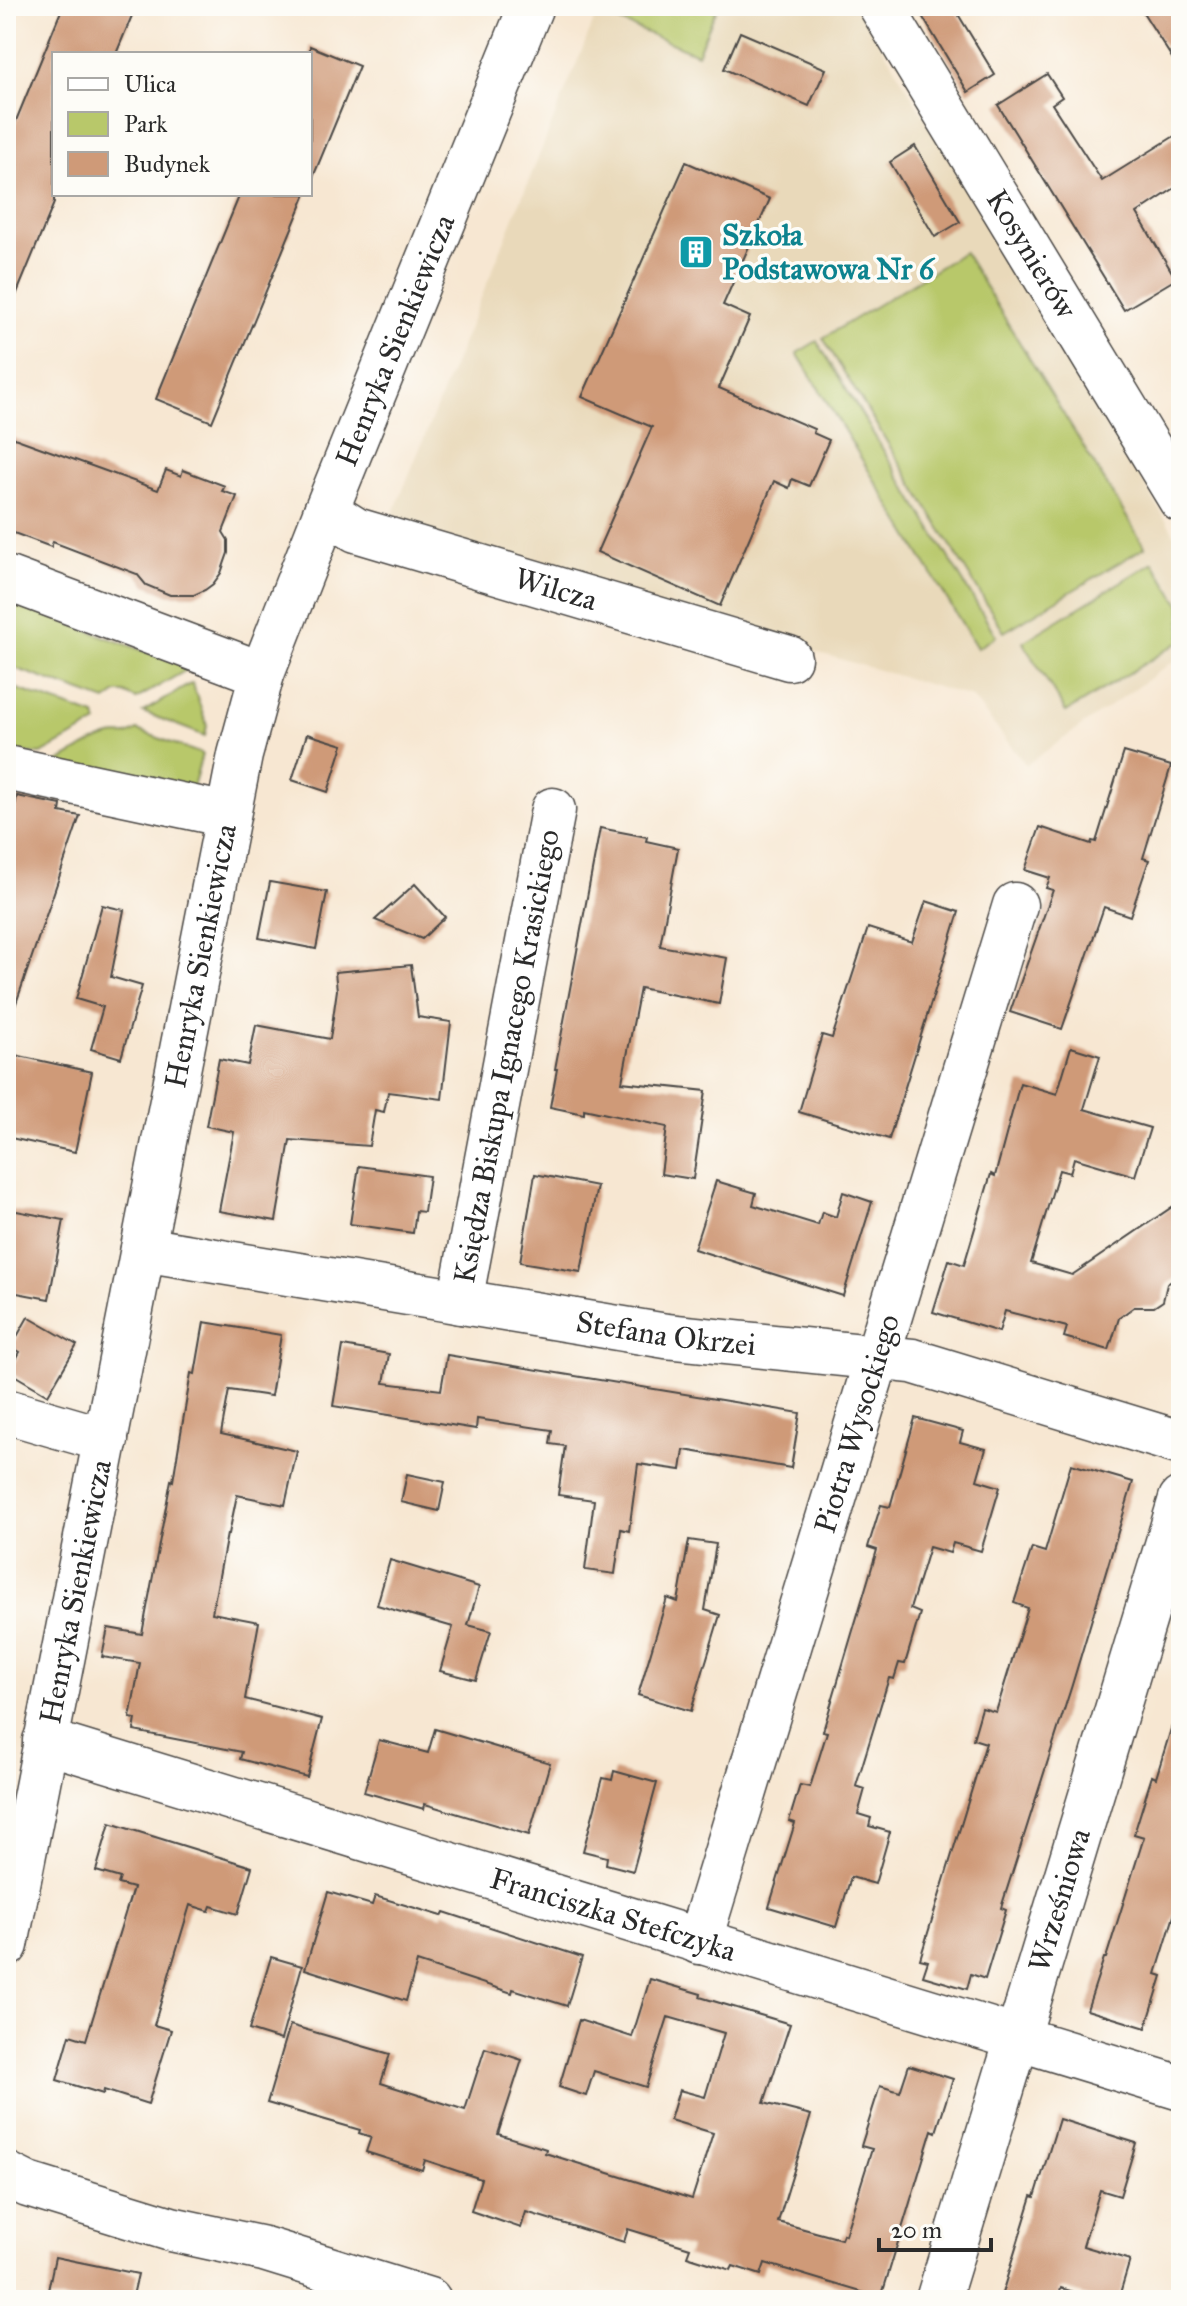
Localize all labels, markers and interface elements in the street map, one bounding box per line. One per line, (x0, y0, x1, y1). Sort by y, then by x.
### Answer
legend (52, 52, 312, 196)
text: Ulica (124, 69, 177, 99)
text: Park (124, 109, 168, 139)
text: Budynek (124, 149, 211, 179)
street label: Kosynierów (979, 183, 1085, 326)
street label: Henryka Sienkiewicza (328, 209, 463, 471)
place label: Szkoła Podstawowa Nr 6 (722, 217, 936, 287)
building icon: Szkoła Podstawowa Nr 6 (677, 233, 715, 271)
street label: Wilcza (511, 560, 602, 618)
street label: Henryka Sienkiewicza (157, 821, 244, 1091)
street label: Księdza Biskupa Ignacego Krasickiego (446, 826, 567, 1286)
street label: Stefana Okrzei (574, 1303, 758, 1363)
street label: Piotra Wysockiego (807, 1310, 907, 1537)
street label: Henryka Sienkiewicza (32, 1456, 119, 1727)
street label: Wrześniowa (1021, 1824, 1098, 1976)
street label: Franciszka Stefczyka (486, 1860, 741, 1969)
scale bar (879, 2202, 991, 2252)
text: 20 m (891, 2215, 942, 2245)

